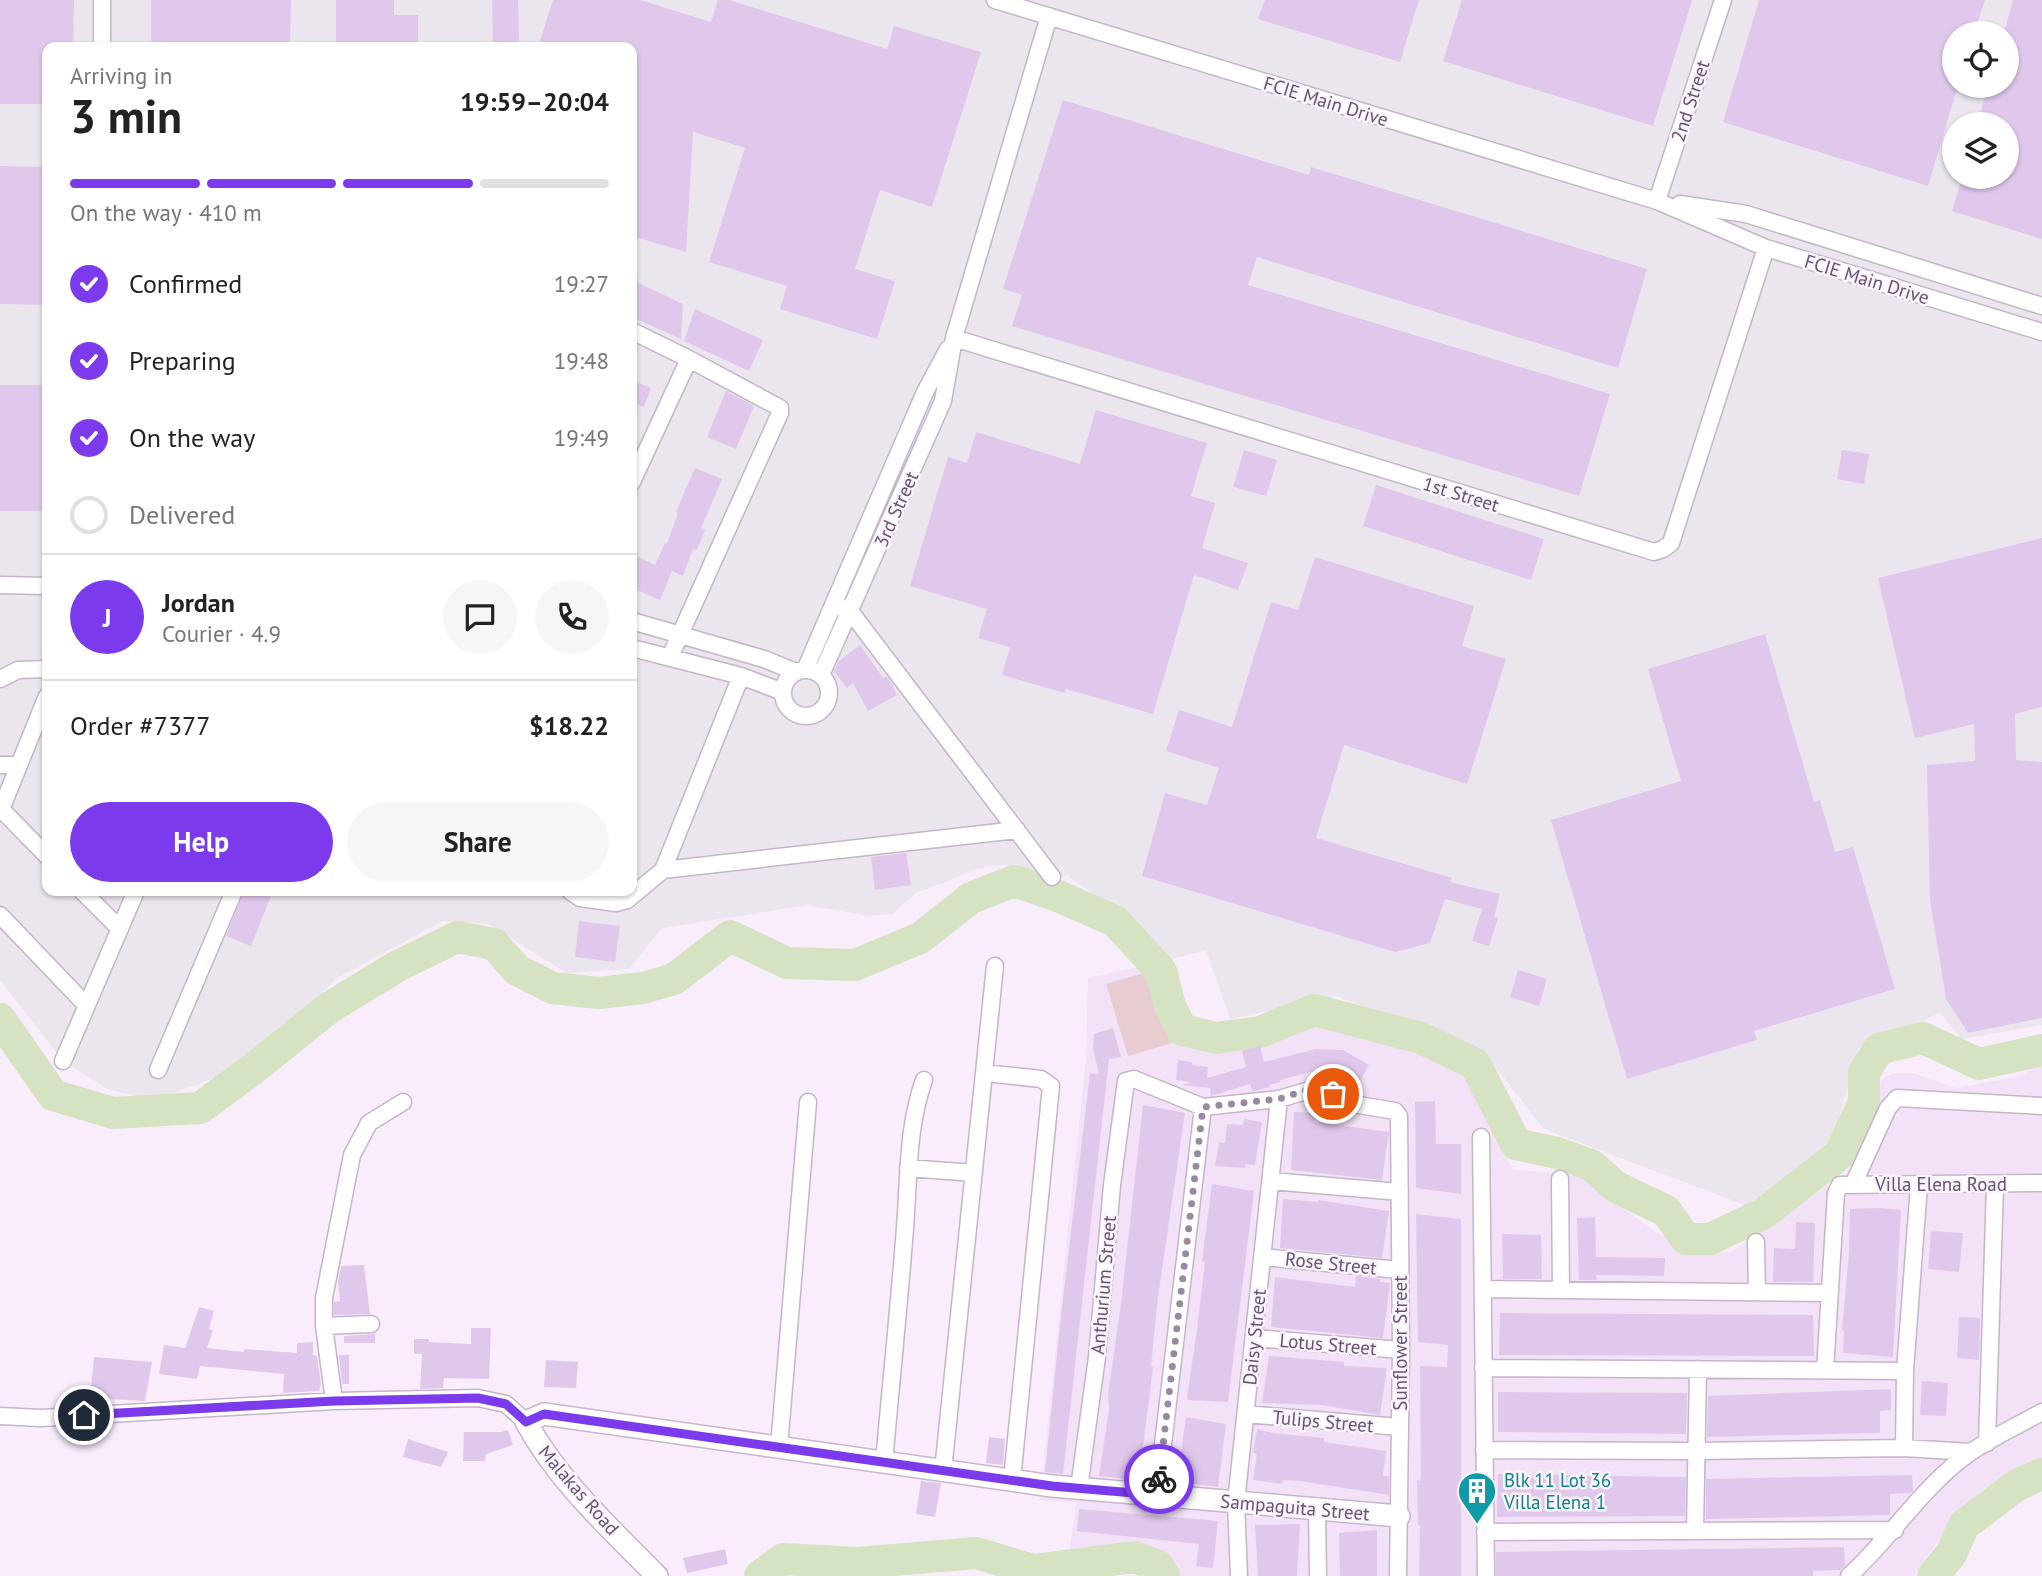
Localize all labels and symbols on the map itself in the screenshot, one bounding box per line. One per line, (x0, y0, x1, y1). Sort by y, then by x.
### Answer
street label: 2nd Street (1666, 57, 1715, 145)
street label: FCIE Main Drive (1261, 71, 1391, 131)
street label: FCIE Main Drive (1802, 249, 1932, 309)
street label: 3rd Street (869, 467, 924, 551)
street label: 1st Street (1420, 471, 1503, 517)
pin (1303, 1064, 1363, 1124)
street label: Villa Elena Road (1874, 1172, 2007, 1196)
street label: Anthurium Street (1085, 1214, 1121, 1355)
street label: Rose Street (1284, 1246, 1378, 1280)
street label: Sunflower Street (1388, 1275, 1412, 1411)
street label: Daisy Street (1237, 1287, 1271, 1386)
street label: Lotus Street (1279, 1328, 1378, 1360)
pin (54, 1385, 114, 1445)
street label: Tulips Street (1271, 1405, 1375, 1437)
street label: Malakas Road (533, 1440, 625, 1540)
courier (1124, 1444, 1194, 1514)
place label: Blk 11 Lot 36 Villa Elena 1 (1503, 1468, 1611, 1514)
building icon: Blk 11 Lot 36 Villa Elena 1 (1456, 1470, 1498, 1525)
street label: Sampaguita Street (1219, 1489, 1371, 1526)

